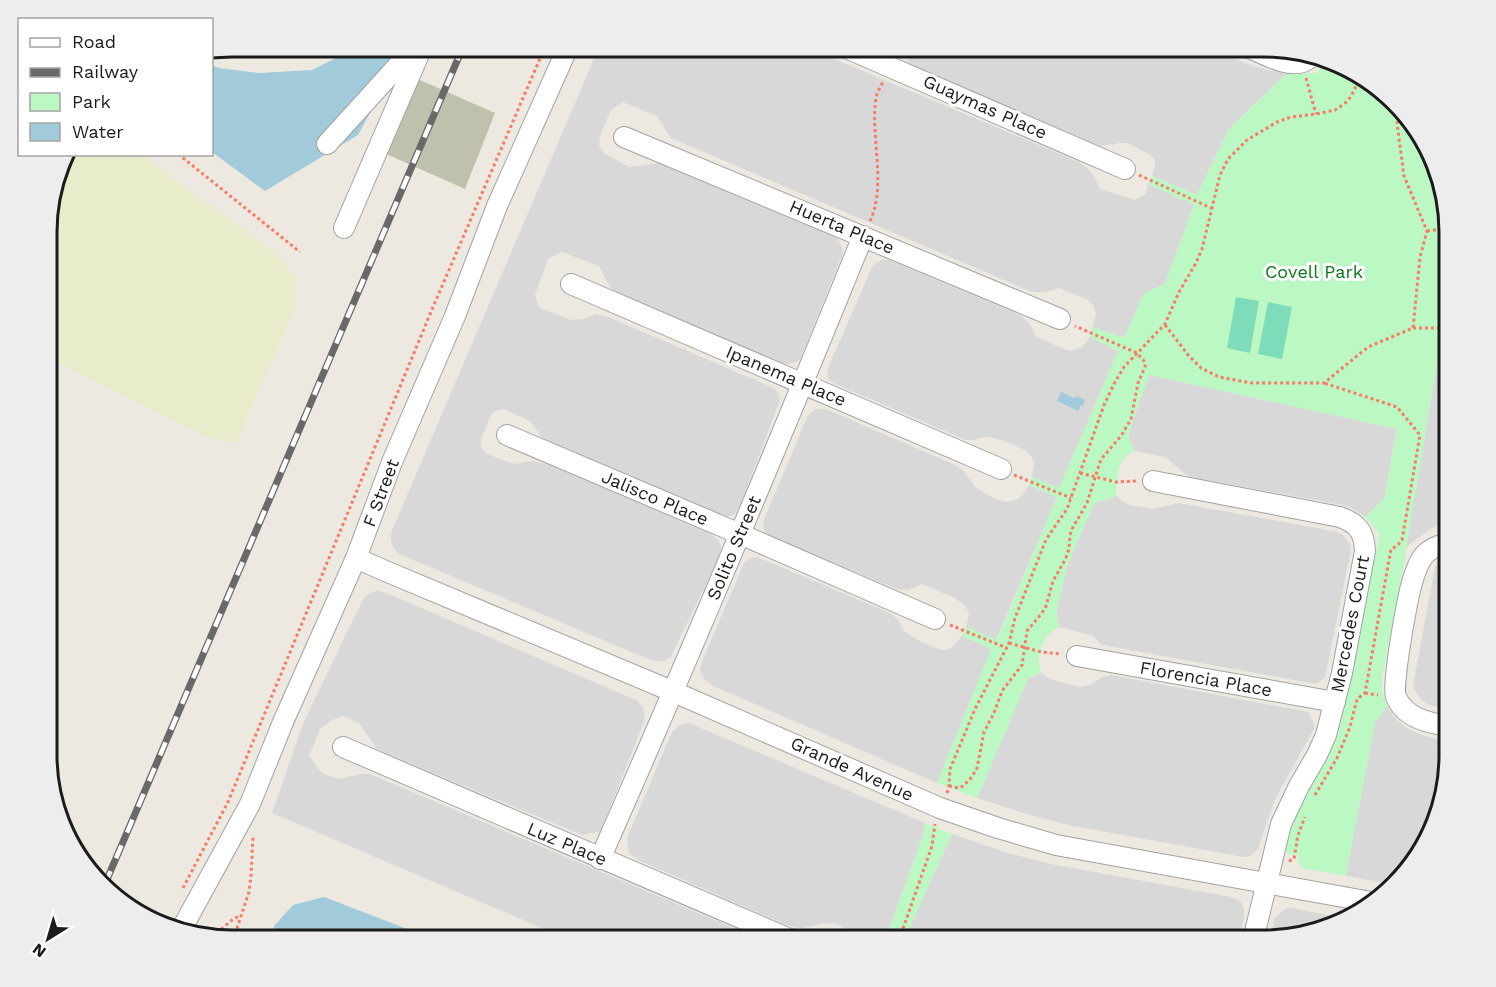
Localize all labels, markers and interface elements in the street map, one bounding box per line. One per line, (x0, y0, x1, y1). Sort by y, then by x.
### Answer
legend (18, 18, 213, 156)
text: Road (72, 31, 116, 52)
text: Railway (72, 61, 139, 82)
street label: Guaymas Place (920, 70, 1050, 143)
text: Park (72, 91, 111, 112)
text: Water (72, 121, 124, 142)
street label: Huerta Place (787, 195, 898, 258)
park label: Covell Park (1265, 261, 1363, 282)
street label: Ipanema Place (723, 341, 849, 410)
street label: F Street (358, 456, 403, 530)
street label: Jalisco Place (599, 466, 712, 529)
street label: Solito Street (702, 492, 765, 603)
street label: Mercedes Court (1326, 553, 1373, 694)
street label: Florencia Place (1138, 657, 1274, 700)
street label: Grande Avenue (788, 732, 917, 805)
street label: Luz Place (524, 817, 610, 870)
north arrow (18, 909, 78, 969)
text: N (29, 939, 50, 962)

